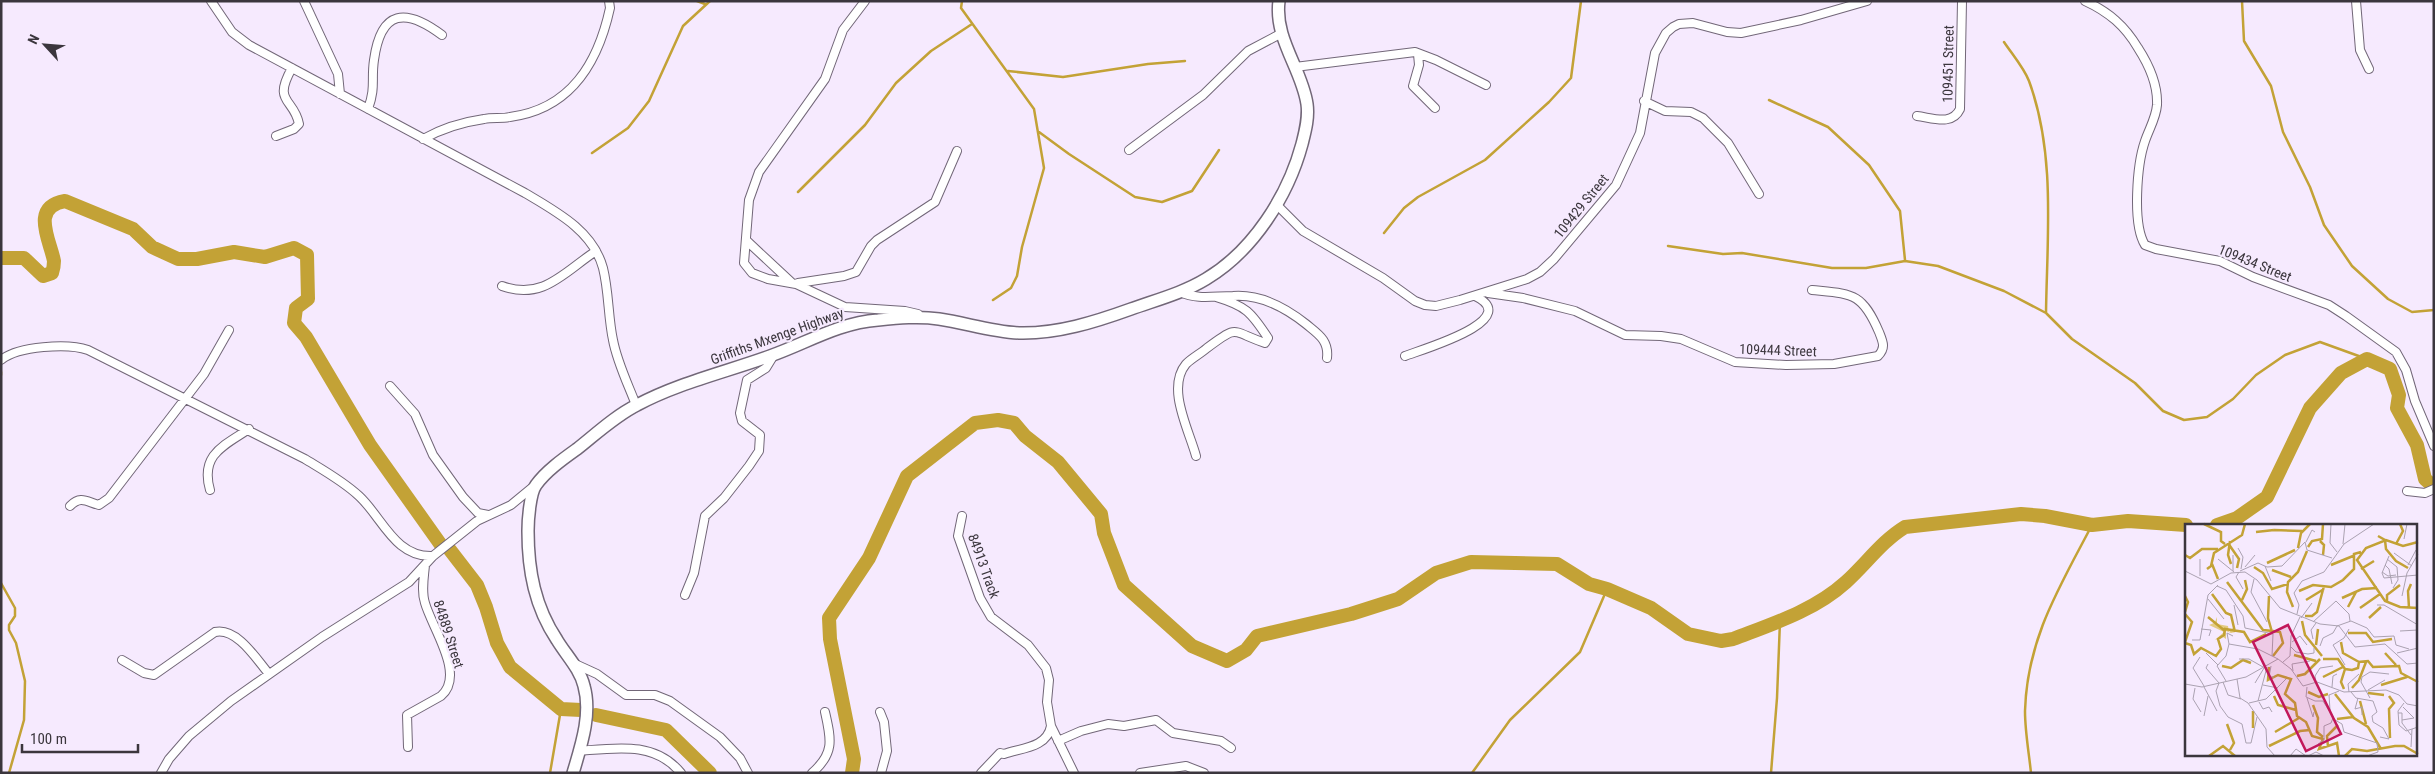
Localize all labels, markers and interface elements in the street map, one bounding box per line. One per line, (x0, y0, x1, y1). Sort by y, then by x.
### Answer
north arrow (20, 20, 70, 70)
street label: 109451 Street (1939, 25, 1957, 103)
text: N (24, 32, 42, 47)
street label: 109429 Street (1550, 171, 1612, 241)
street label: 109434 Street (2216, 241, 2294, 285)
street label: Griffiths Mxenge Highway (708, 304, 846, 368)
street label: 109444 Street (1739, 341, 1817, 359)
inset map (2185, 524, 2418, 756)
street label: 84913 Track (965, 531, 1003, 601)
street label: 84889 Street (430, 598, 468, 670)
scale bar (22, 722, 139, 754)
text: 100 m (30, 730, 67, 748)

